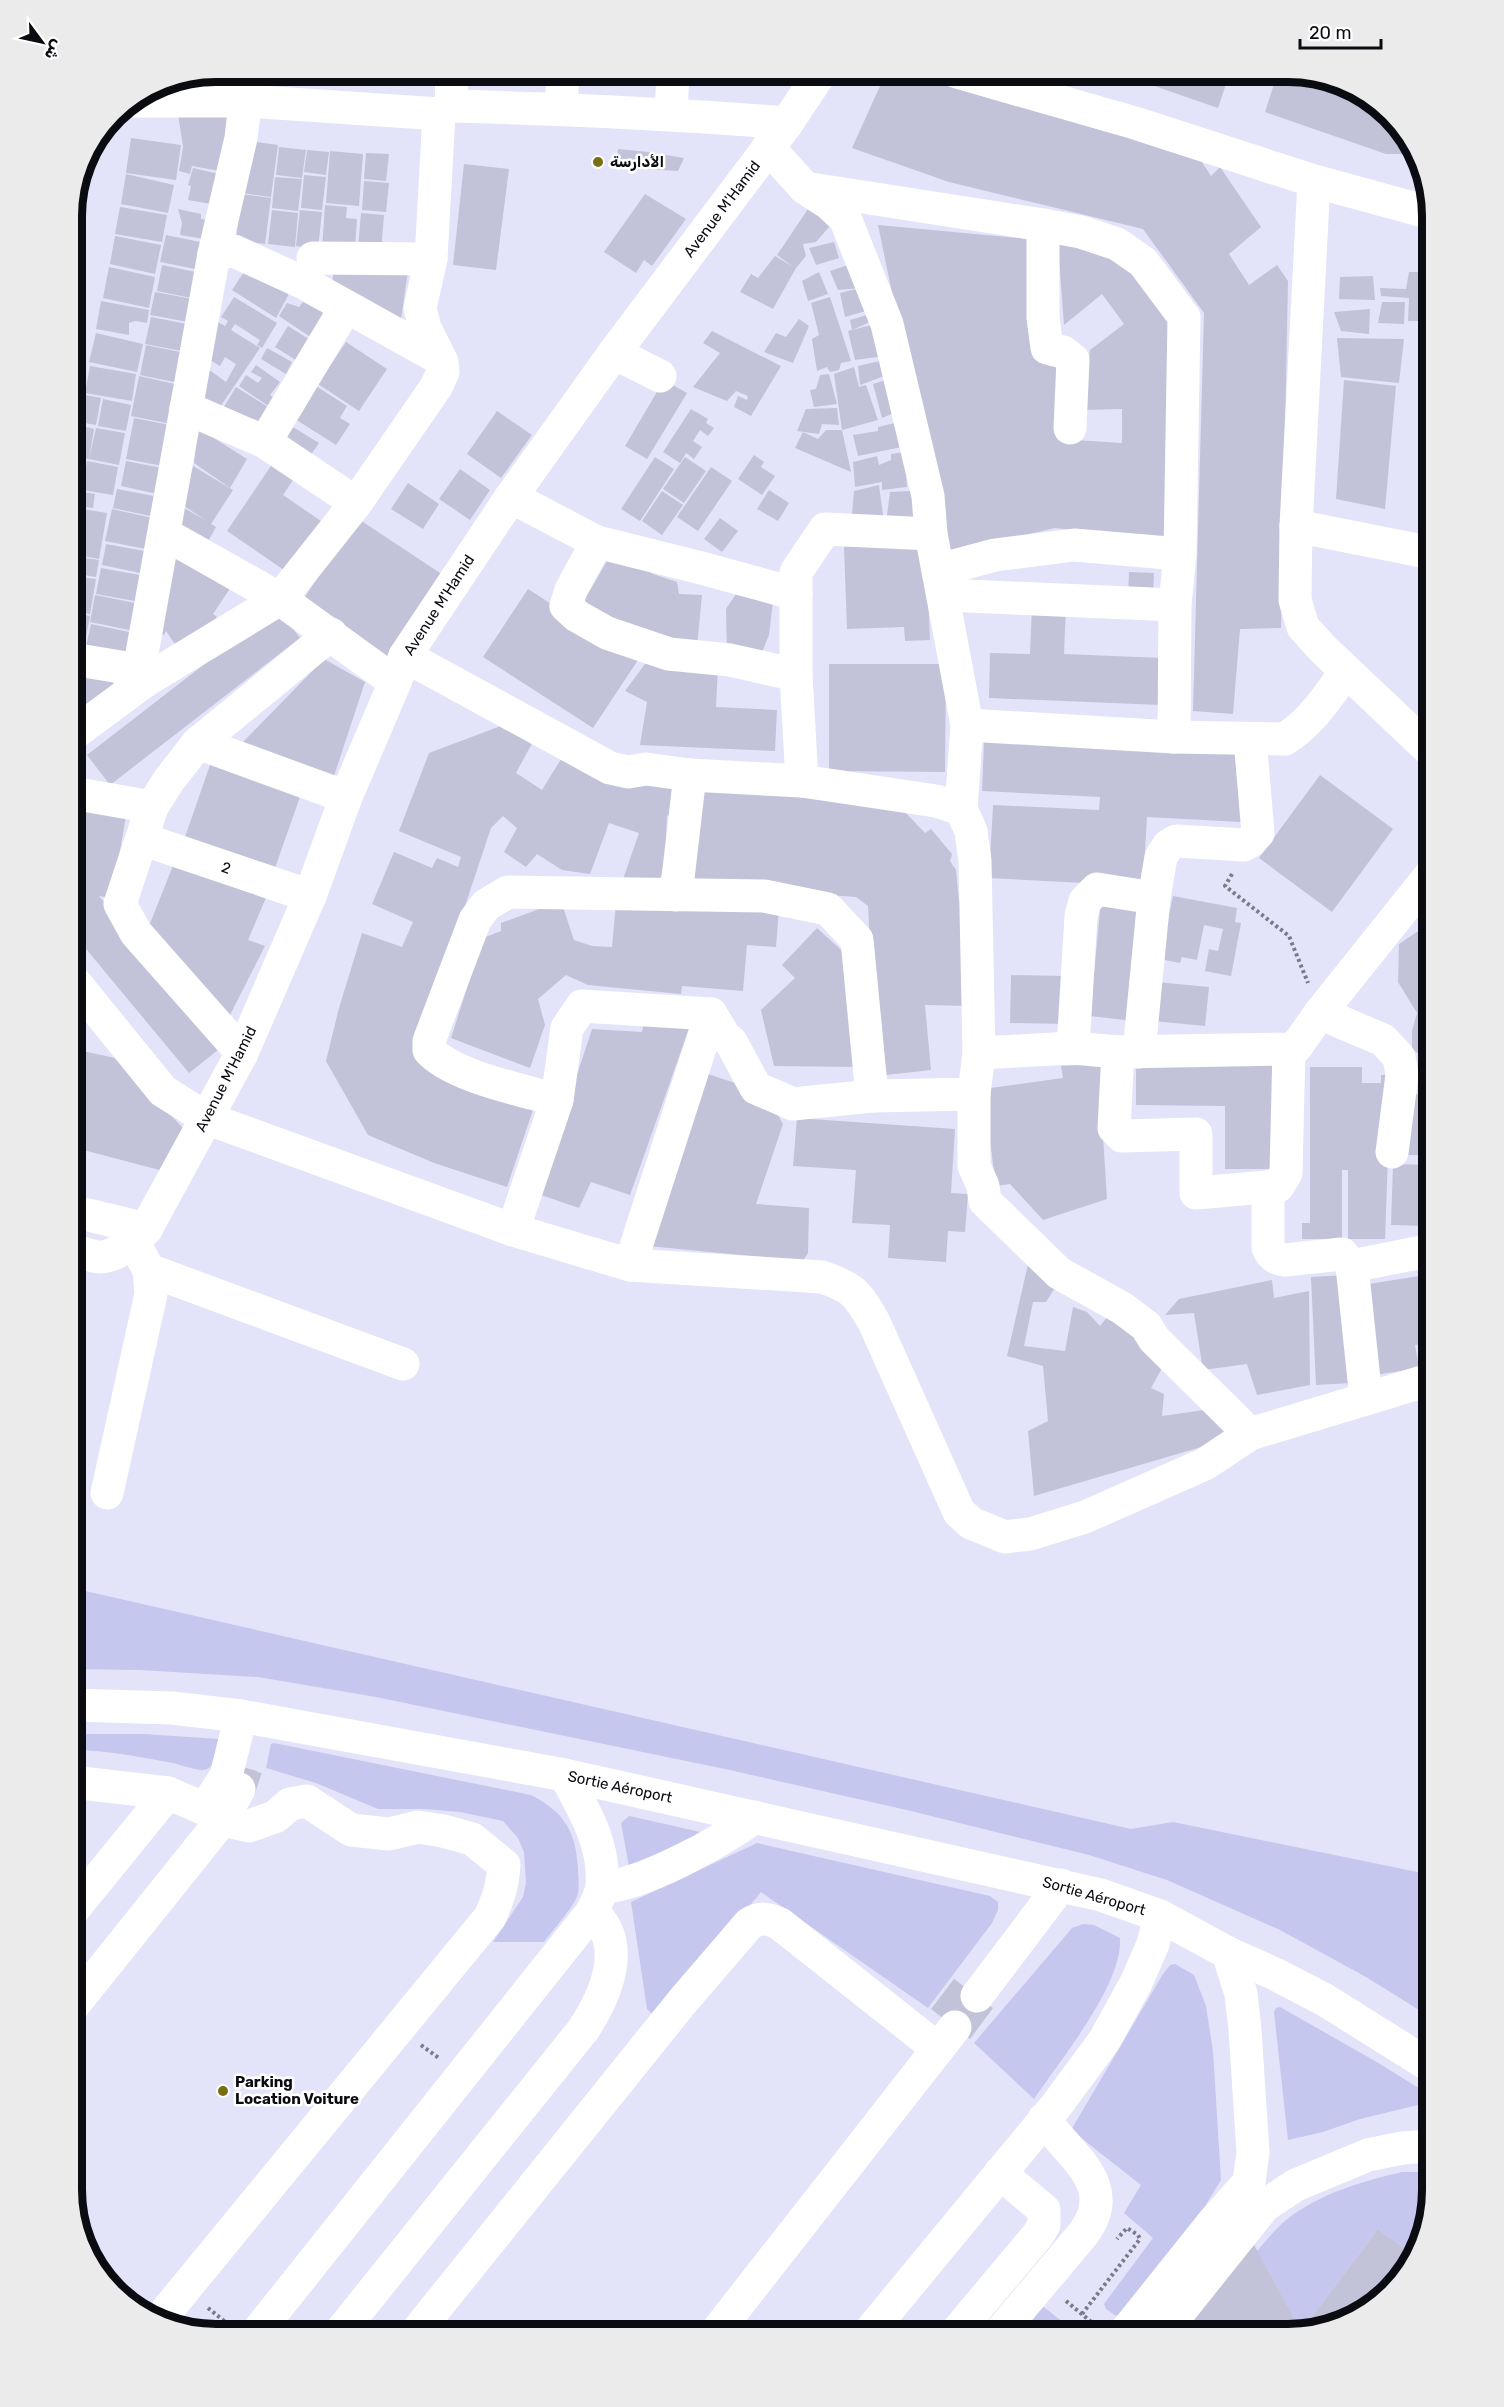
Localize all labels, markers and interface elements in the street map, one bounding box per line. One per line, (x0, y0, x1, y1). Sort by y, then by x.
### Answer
north arrow (12, 12, 72, 72)
scale bar (1300, 12, 1381, 50)
text: 20 m (1309, 22, 1351, 44)
text: ش (41, 36, 68, 64)
place label: الأدارسة (610, 153, 664, 171)
marker: الأدارسة (591, 155, 605, 169)
street label: Avenue M'Hamid (680, 157, 764, 261)
street label: Avenue M'Hamid (400, 551, 478, 659)
street label: 2 (219, 858, 233, 878)
street label: Avenue M'Hamid (192, 1023, 260, 1135)
street label: Sortie Aéroport (566, 1767, 674, 1807)
street label: Sortie Aéroport (1040, 1873, 1148, 1919)
place label: Parking Location Voiture (235, 2073, 359, 2108)
marker: Parking Location Voiture (216, 2084, 230, 2098)

